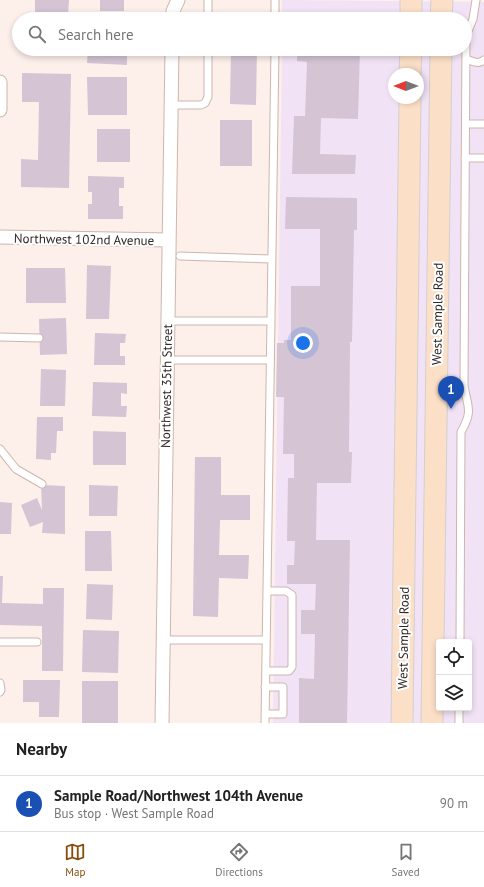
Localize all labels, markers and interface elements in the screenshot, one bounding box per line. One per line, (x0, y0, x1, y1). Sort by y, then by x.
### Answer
search box (12, 12, 472, 56)
icon: search (26, 23, 48, 45)
text: Search here (58, 25, 134, 44)
north arrow (388, 68, 424, 104)
street label: Northwest 102nd Avenue (14, 230, 154, 249)
street label: West Sample Road (428, 263, 447, 365)
street label: Northwest 35th Street (157, 323, 176, 448)
your location (293, 333, 313, 353)
pin: 1 (438, 376, 464, 409)
street label: West Sample Road (394, 587, 413, 689)
map controls (436, 639, 472, 711)
button: locate (436, 639, 472, 675)
button: layers (436, 675, 472, 711)
text: Nearby (16, 738, 67, 760)
text: Sample Road/Northwest 104th Avenue (54, 786, 303, 805)
text: 1 (25, 795, 33, 812)
text: 90 m (440, 795, 468, 812)
text: Bus stop · West Sample Road (54, 805, 214, 822)
tab: Map (64, 841, 86, 879)
tab: Directions (215, 841, 263, 879)
tab: Saved (392, 841, 420, 879)

